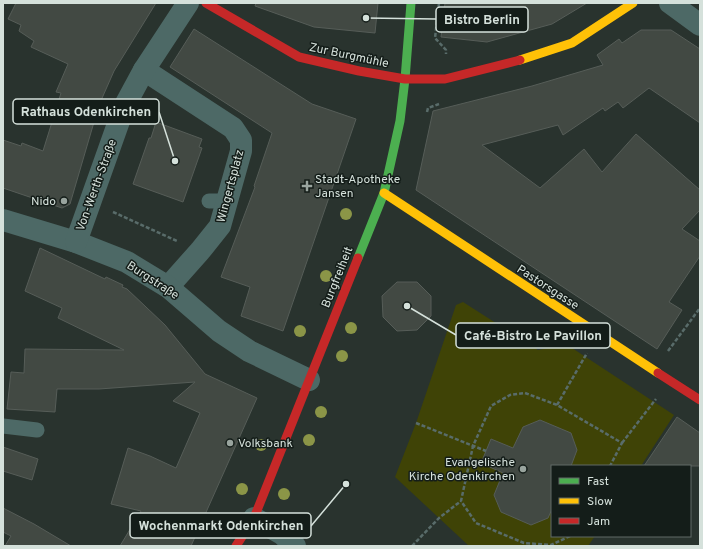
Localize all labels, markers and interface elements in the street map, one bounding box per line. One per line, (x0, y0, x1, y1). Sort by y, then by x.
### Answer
callout: Bistro Berlin (436, 7, 528, 32)
text: Bistro Berlin (444, 13, 520, 29)
street label: Zur Burgmühle (307, 40, 390, 72)
callout: Rathaus Odenkirchen (13, 99, 159, 124)
text: Rathaus Odenkirchen (21, 105, 151, 121)
street label: Von-Werth-Straße (73, 137, 121, 233)
street label: Wingertsplatz (214, 148, 248, 224)
place label: Stadt-Apotheke Jansen (315, 172, 400, 202)
marker: Stadt-Apotheke Jansen (302, 181, 312, 191)
place label: Nido (31, 194, 56, 210)
marker: Nido (59, 196, 69, 206)
street label: Burgfreiheit (318, 244, 357, 310)
street label: Burgstraße (123, 258, 182, 304)
street label: Pastorsgasse (513, 262, 582, 314)
callout: Café-Bistro Le Pavillon (456, 323, 610, 348)
text: Café-Bistro Le Pavillon (464, 329, 602, 345)
place label: Volksbank (238, 436, 293, 452)
marker: Volksbank (225, 438, 235, 448)
place label: Evangelische Kirche Odenkirchen (409, 455, 515, 485)
marker: Evangelische Kirche Odenkirchen (518, 464, 528, 474)
legend (551, 465, 691, 537)
text: Fast (587, 474, 609, 490)
text: Slow (587, 494, 613, 510)
callout: Wochenmarkt Odenkirchen (130, 513, 311, 538)
text: Jam (587, 514, 610, 530)
text: Wochenmarkt Odenkirchen (139, 519, 303, 535)

